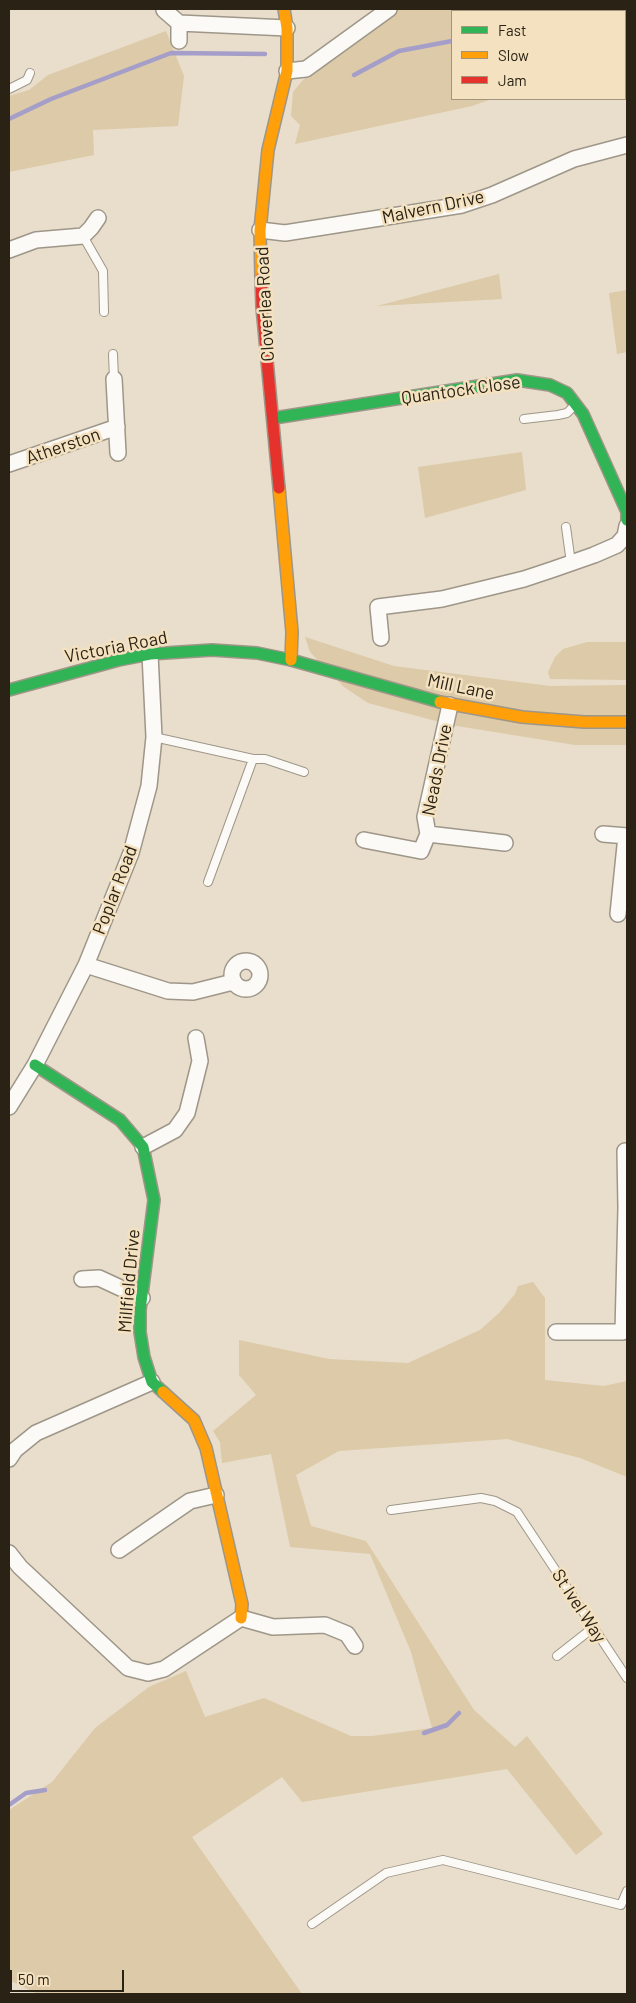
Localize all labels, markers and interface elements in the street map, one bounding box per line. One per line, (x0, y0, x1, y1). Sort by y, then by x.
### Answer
legend (451, 10, 626, 100)
text: Fast (498, 21, 526, 39)
text: Slow (498, 46, 529, 64)
text: Jam (498, 71, 527, 89)
street label: Malvern Drive (380, 186, 486, 228)
street label: Cloverlea Road (251, 246, 279, 362)
street label: Quantock Close (400, 371, 522, 409)
street label: Atherston (23, 423, 103, 469)
street label: Victoria Road (63, 626, 169, 668)
street label: Mill Lane (426, 669, 496, 705)
street label: Neads Drive (418, 722, 456, 818)
street label: Poplar Road (88, 843, 142, 937)
street label: Millfield Drive (114, 1228, 144, 1334)
street label: St Ivel Way (547, 1565, 611, 1647)
scale bar (12, 1960, 126, 1992)
text: 50 m (18, 1970, 50, 1988)

